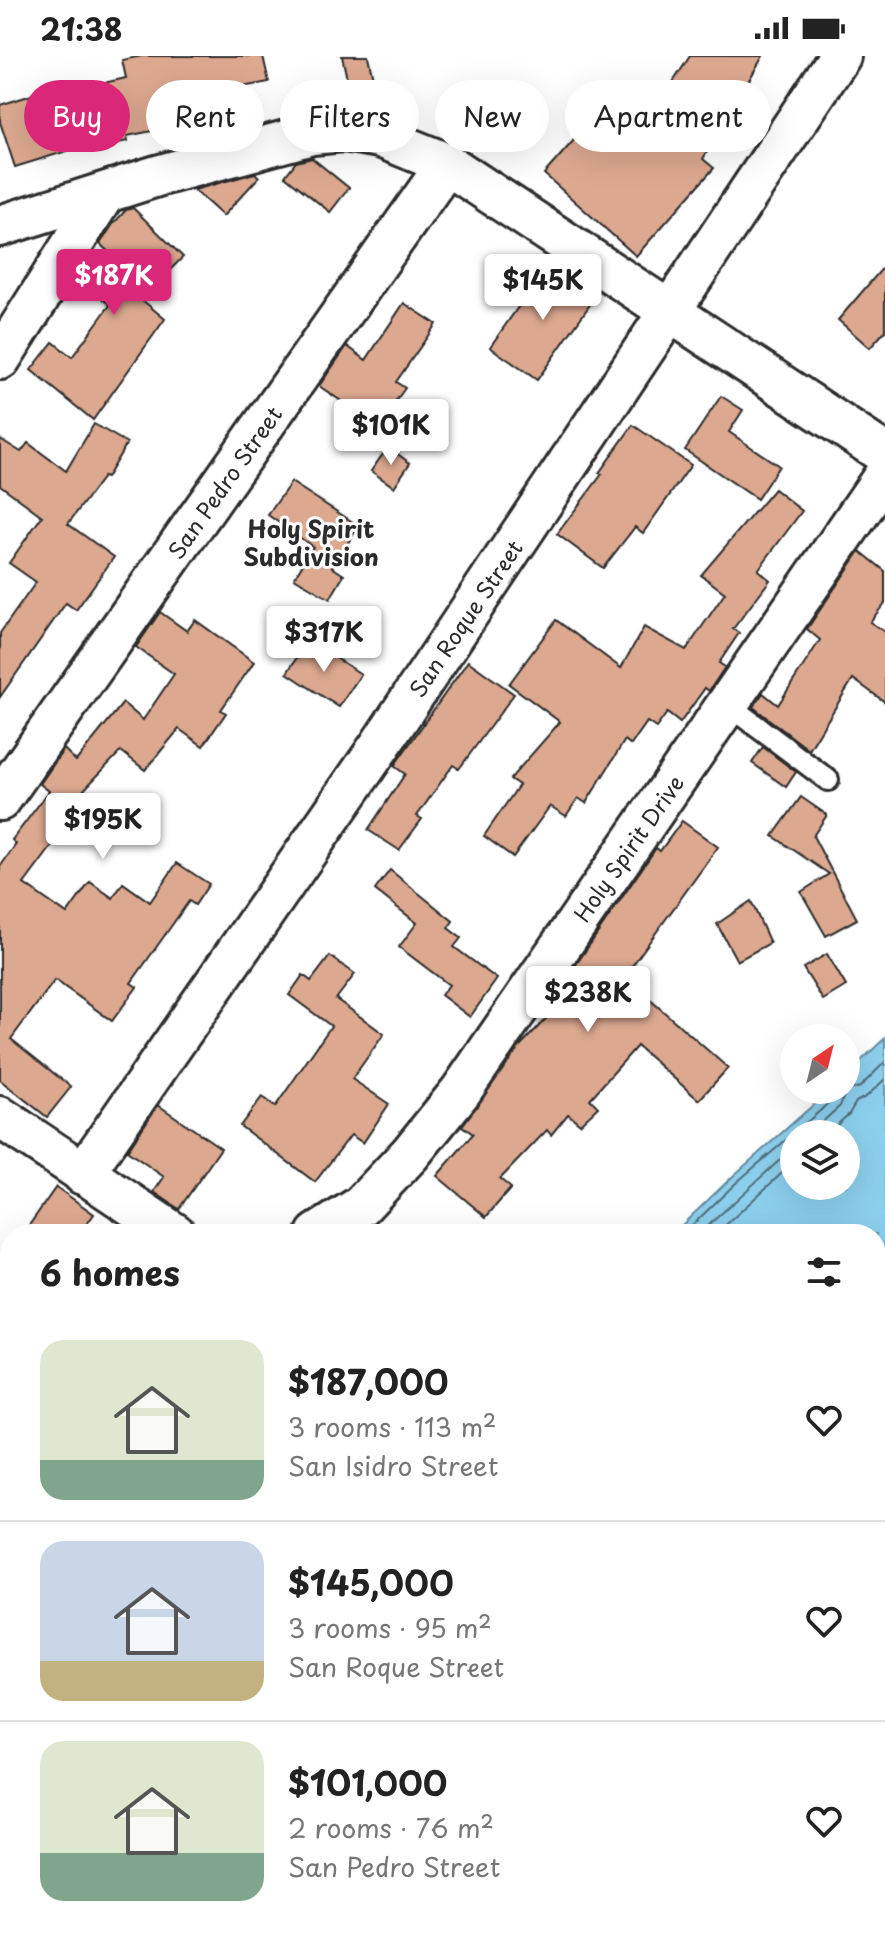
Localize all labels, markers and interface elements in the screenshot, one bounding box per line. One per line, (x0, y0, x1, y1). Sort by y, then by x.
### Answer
text: 21:38 (40, 6, 123, 51)
chip: Buy (24, 80, 130, 152)
chip: Rent (146, 80, 264, 152)
chip: Filters (280, 80, 419, 152)
chip: New (435, 80, 549, 152)
chip: Apartment (565, 80, 771, 152)
pin: $187K (58, 249, 170, 317)
pin: $145K (487, 254, 599, 322)
text: $187K (74, 255, 154, 294)
text: $145K (502, 260, 584, 299)
street label: San Pedro Street (159, 399, 289, 565)
pin: $101K (335, 399, 447, 467)
text: $101K (352, 405, 430, 444)
district label: Holy Spirit Subdivision (243, 510, 379, 574)
street label: San Roque Street (400, 533, 530, 703)
pin: $317K (268, 606, 380, 674)
text: $317K (284, 612, 364, 651)
street label: Holy Spirit Drive (565, 768, 691, 928)
pin: $195K (47, 793, 159, 861)
text: $195K (64, 799, 142, 838)
pin: $238K (532, 966, 644, 1034)
text: $238K (544, 972, 632, 1011)
north arrow (780, 1024, 860, 1104)
map controls (780, 1024, 860, 1200)
button: layers (780, 1120, 860, 1200)
text: 6 homes (40, 1246, 180, 1298)
icon: filters (802, 1250, 846, 1294)
text: $187,000 (288, 1355, 449, 1407)
icon: home (104, 1372, 200, 1468)
icon: heart (802, 1398, 846, 1442)
text: 3 rooms · 113 m² (288, 1407, 496, 1446)
text: San Isidro Street (288, 1446, 498, 1485)
text: $145,000 (288, 1556, 454, 1608)
icon: home (104, 1573, 200, 1669)
icon: heart (802, 1599, 846, 1643)
text: 3 rooms · 95 m² (288, 1608, 492, 1647)
text: San Roque Street (288, 1647, 504, 1686)
text: $101,000 (288, 1756, 447, 1808)
icon: home (104, 1773, 200, 1869)
icon: heart (802, 1799, 846, 1843)
text: 2 rooms · 76 m² (288, 1808, 494, 1847)
text: San Pedro Street (288, 1847, 500, 1886)

